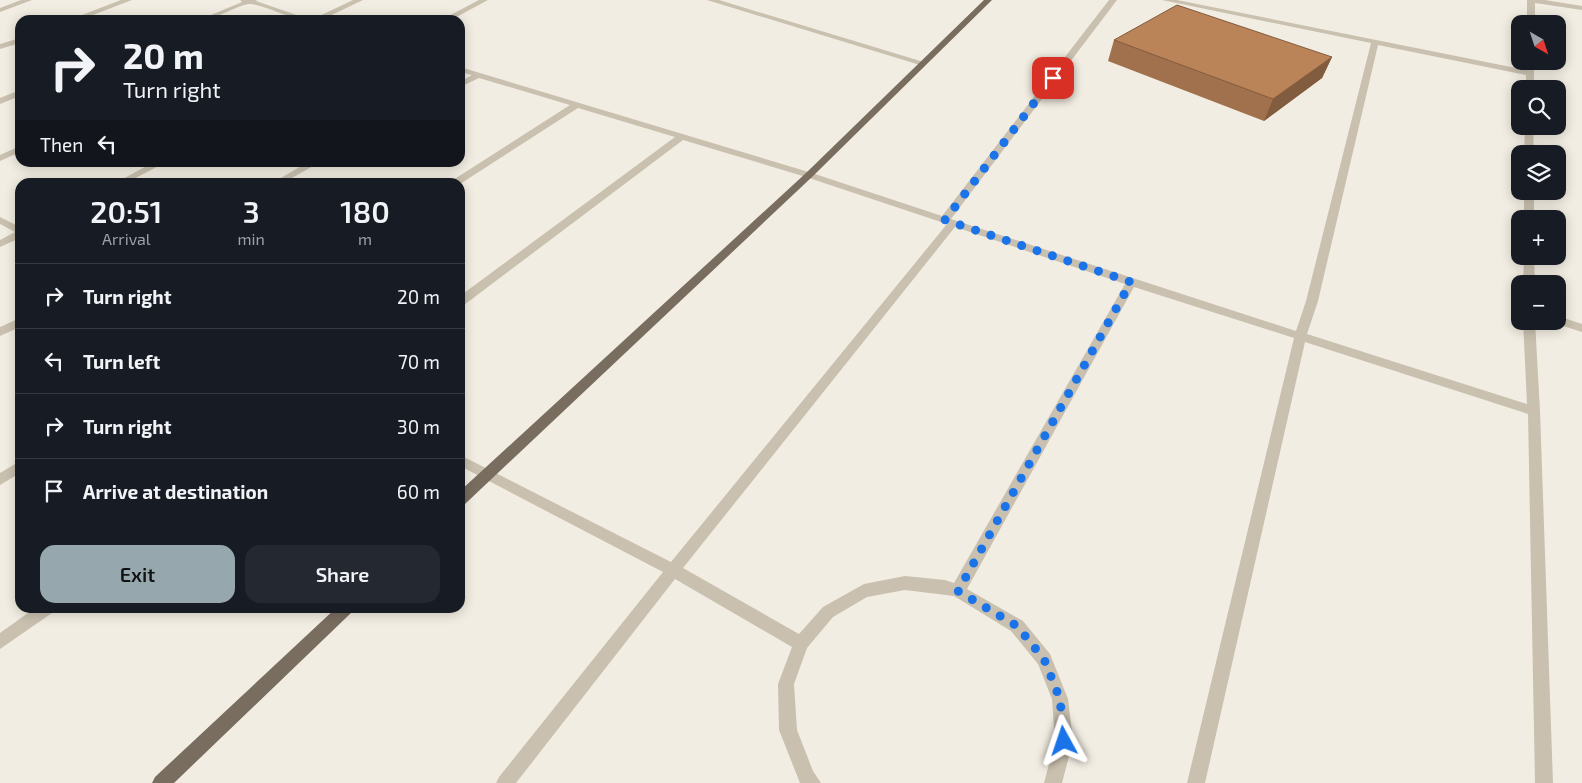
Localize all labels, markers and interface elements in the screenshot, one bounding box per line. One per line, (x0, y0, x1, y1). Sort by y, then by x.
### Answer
north arrow (1511, 15, 1566, 70)
map controls (1511, 15, 1566, 330)
text: 20 m (123, 34, 204, 76)
icon: right (40, 35, 105, 100)
pin (1032, 57, 1074, 99)
icon: arrive (1039, 64, 1067, 92)
text: Turn right (123, 76, 221, 102)
button: search (1511, 80, 1566, 135)
icon: left (93, 130, 121, 158)
text: Then (40, 133, 83, 156)
button: layers (1511, 145, 1566, 200)
text: 20:51 (90, 193, 162, 229)
text: 3 (243, 193, 260, 229)
text: 180 (340, 193, 390, 229)
button: + (1511, 210, 1566, 265)
text: Arrival (102, 229, 151, 248)
text: min (238, 229, 265, 248)
text: m (358, 229, 372, 248)
button: − (1511, 275, 1566, 330)
icon: right (40, 282, 68, 310)
text: Turn right (83, 285, 171, 308)
text: 20 m (397, 285, 440, 308)
icon: left (40, 347, 68, 375)
text: Turn left (83, 350, 160, 373)
text: 70 m (398, 350, 440, 373)
icon: right (40, 412, 68, 440)
text: Turn right (83, 415, 171, 438)
text: 30 m (397, 415, 440, 438)
icon: arrive (40, 477, 68, 505)
text: Arrive at destination (83, 480, 268, 503)
text: 60 m (397, 480, 440, 503)
button: Exit (40, 545, 235, 603)
button: Share (245, 545, 440, 603)
position arrow (1037, 714, 1089, 766)

